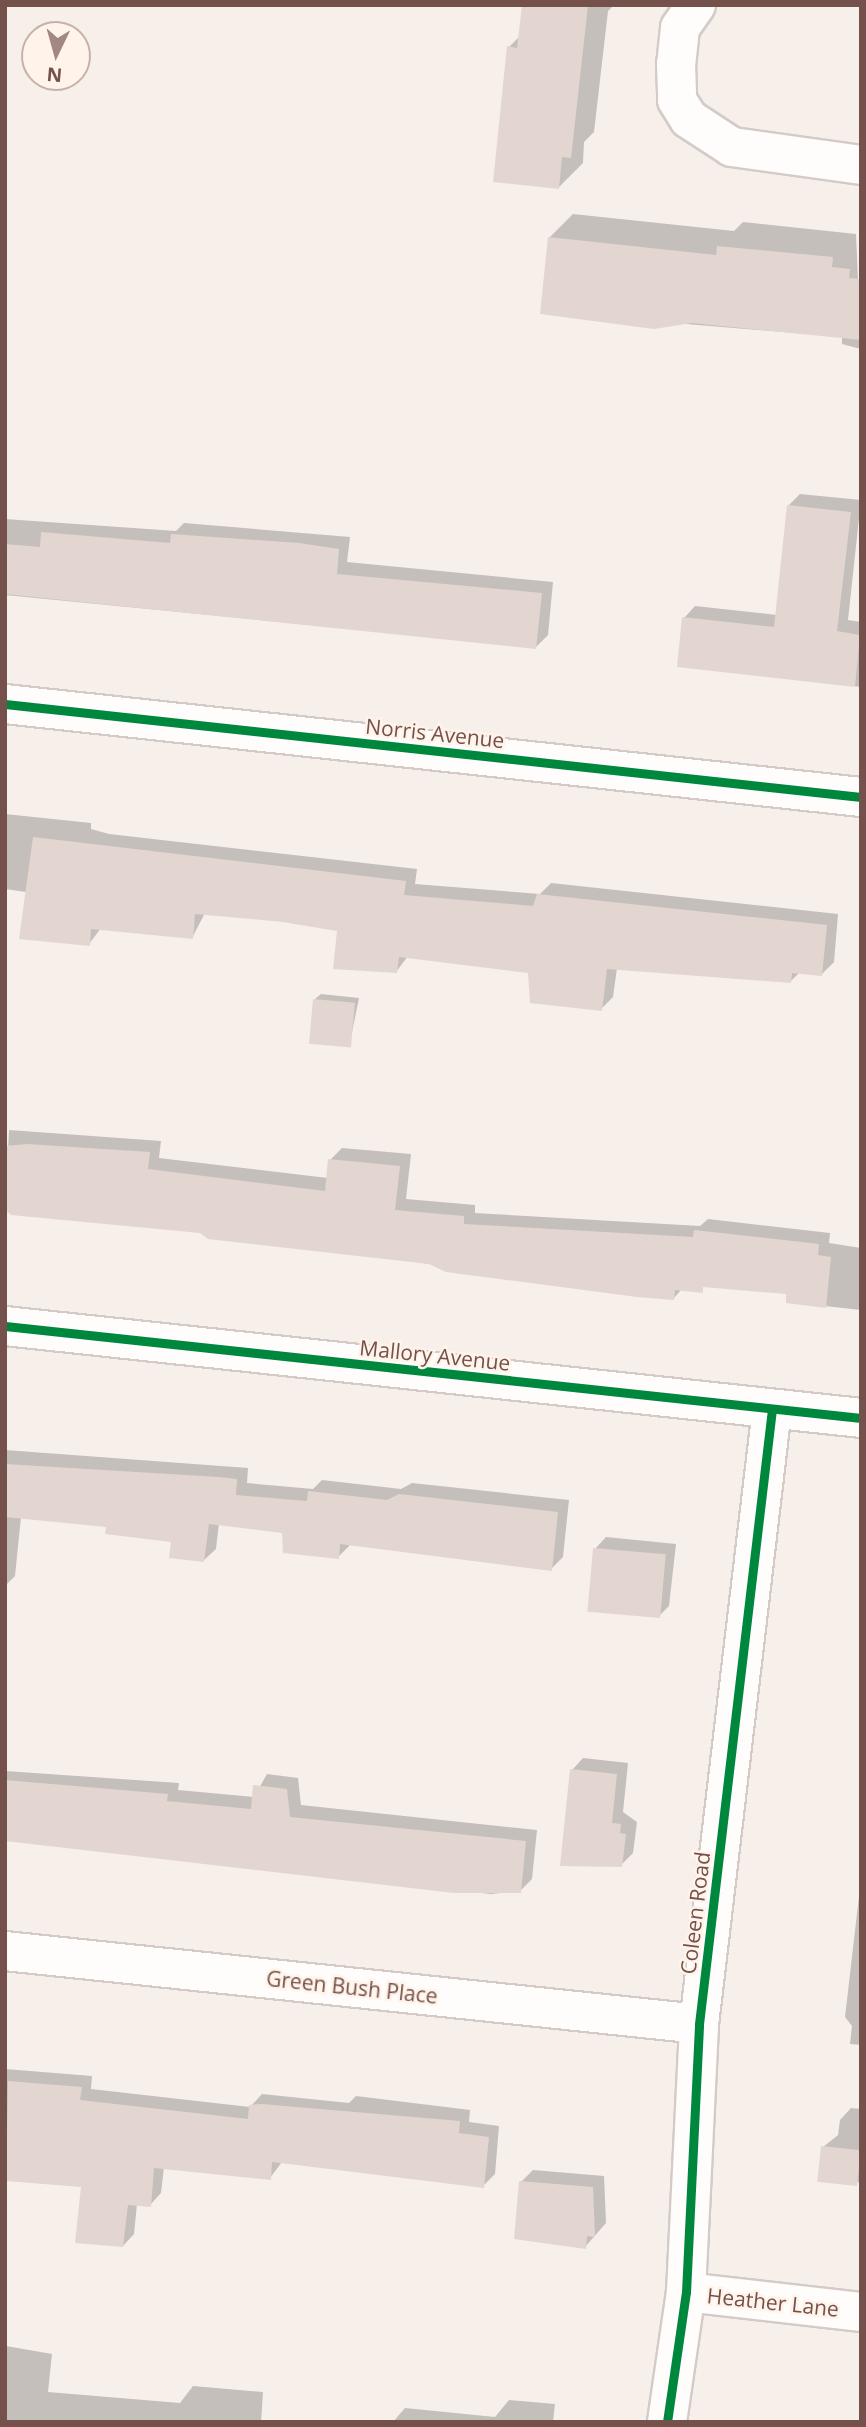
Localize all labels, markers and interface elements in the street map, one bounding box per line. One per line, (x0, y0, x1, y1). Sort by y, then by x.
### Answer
north arrow (21, 21, 91, 91)
text: N (46, 61, 63, 89)
street label: Norris Avenue (364, 713, 506, 753)
street label: Mallory Avenue (358, 1335, 512, 1375)
street label: Coleen Road (675, 1850, 715, 1976)
street label: Green Bush Place (265, 1965, 439, 2009)
street label: Heather Lane (706, 2283, 840, 2321)

